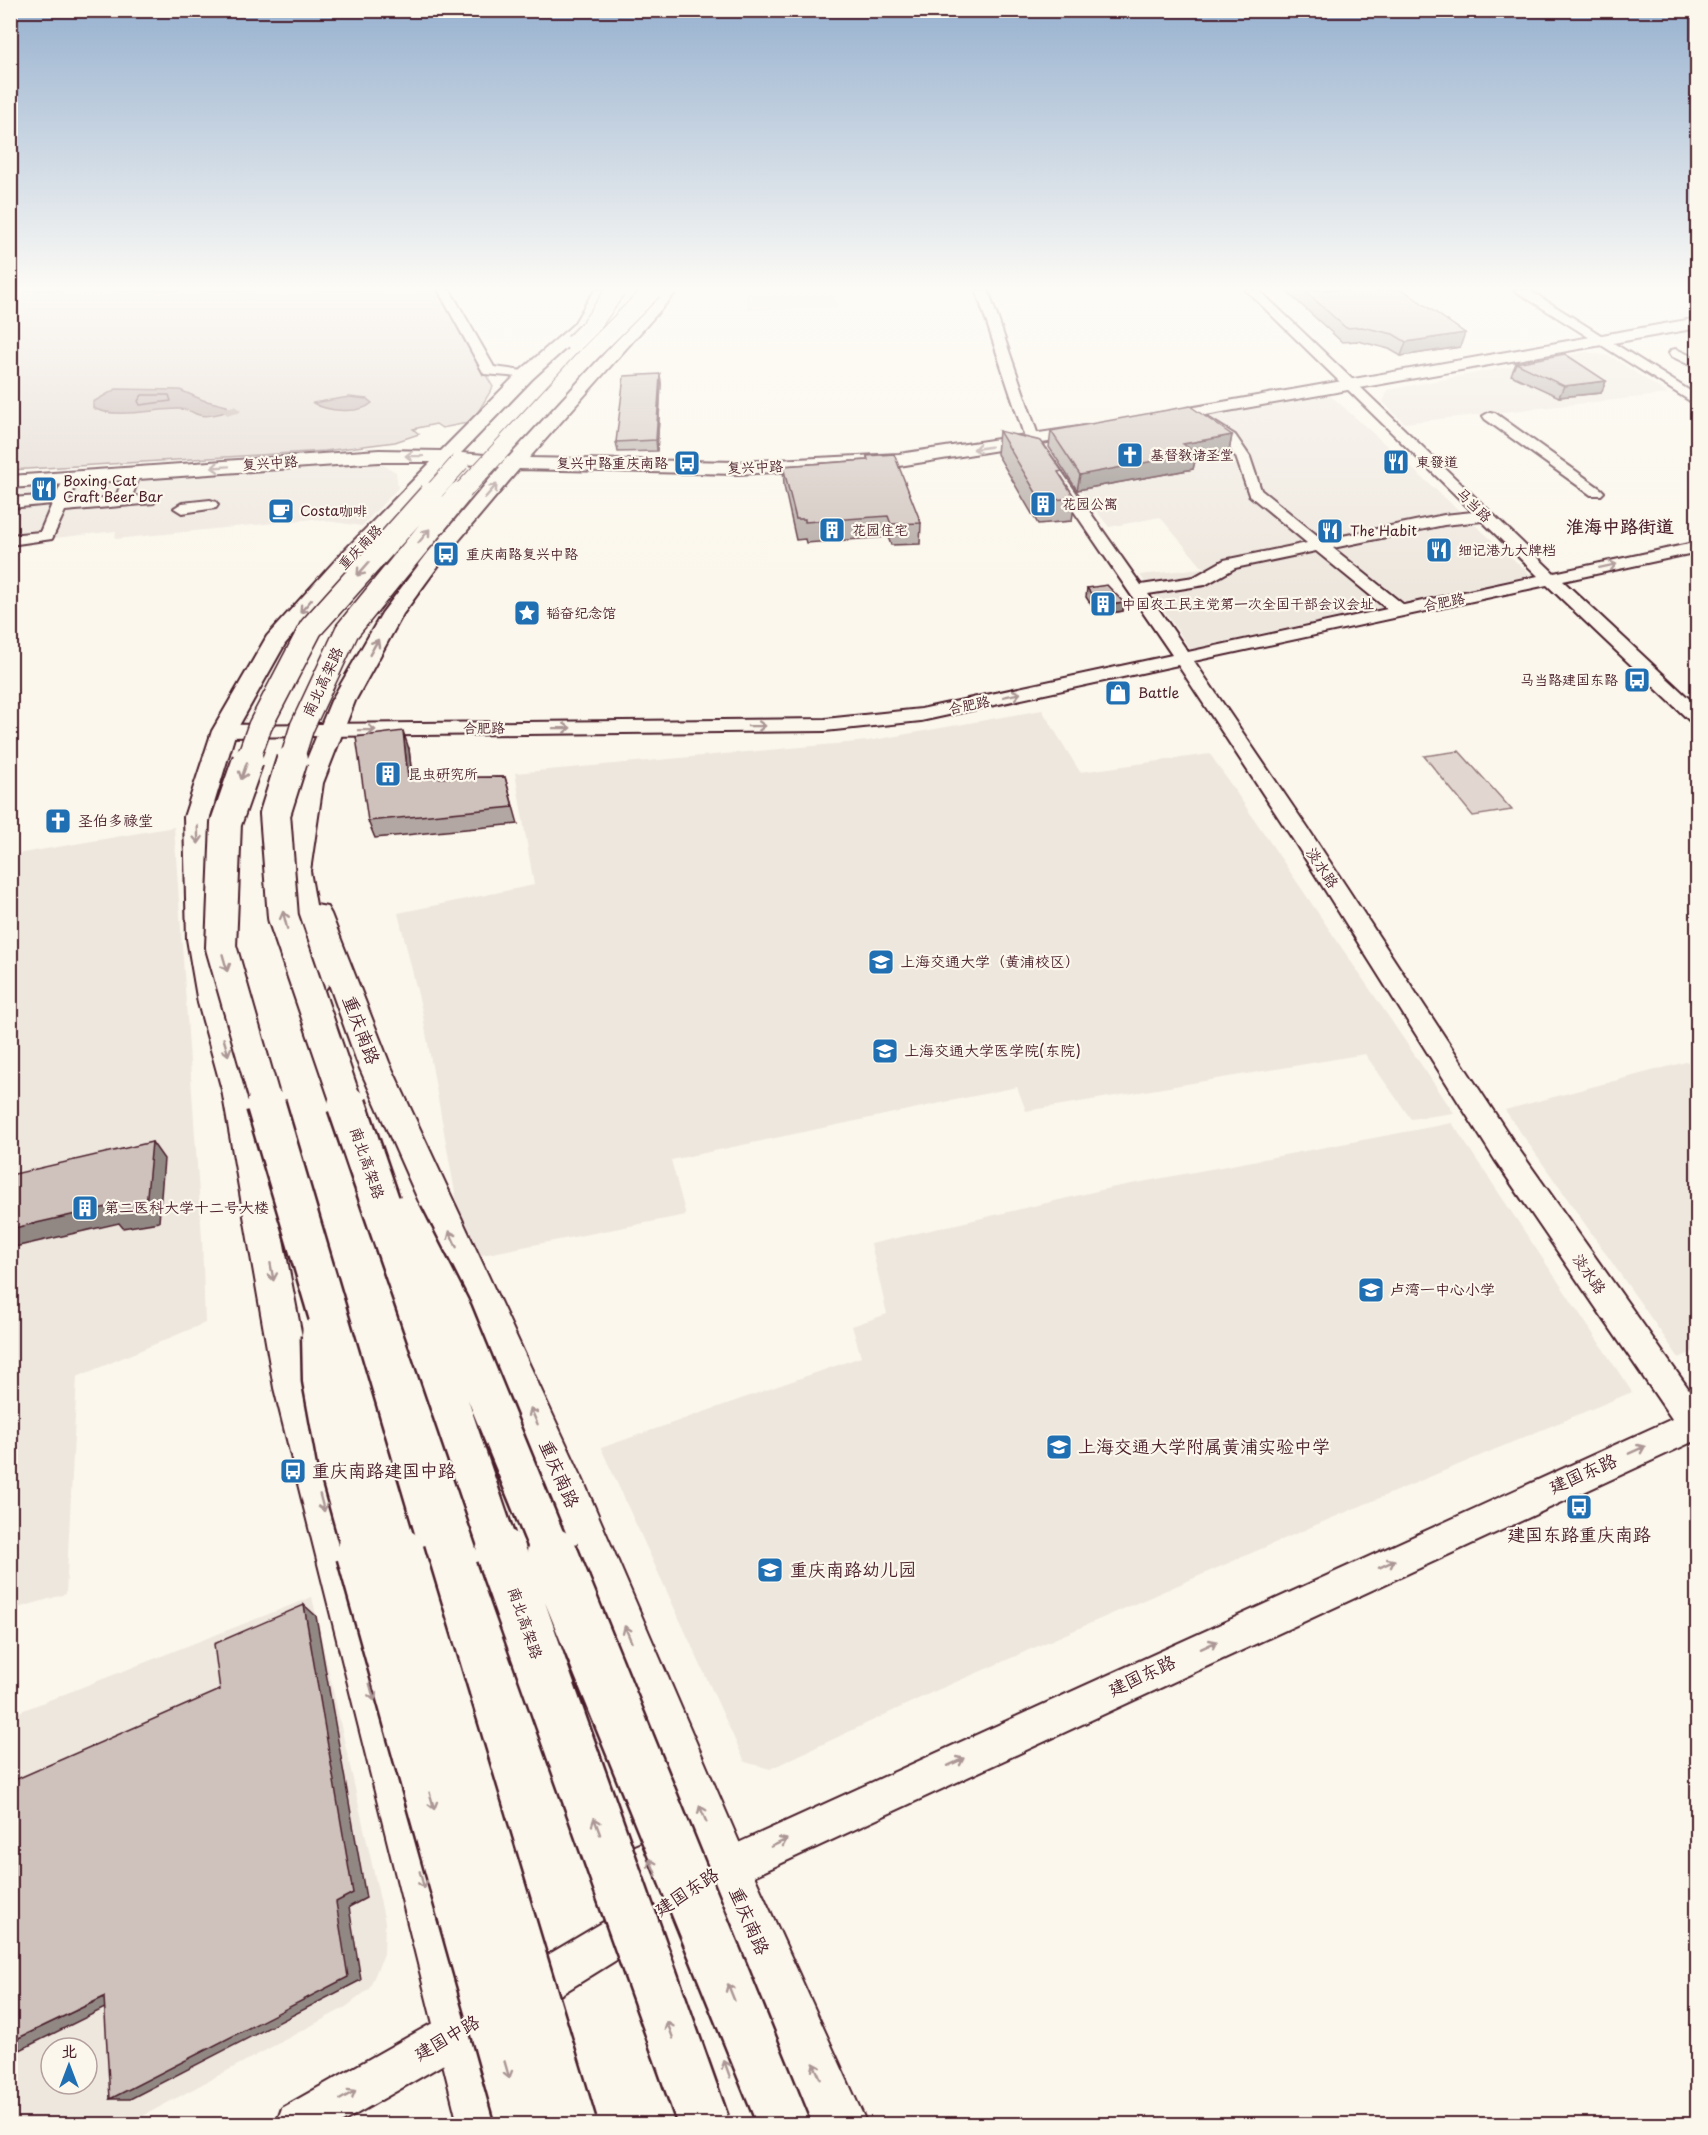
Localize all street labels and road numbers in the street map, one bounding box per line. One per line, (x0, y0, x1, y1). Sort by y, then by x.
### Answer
street label: 复兴中路 (241, 450, 299, 475)
street label: 复兴中路 (727, 455, 783, 478)
street label: 马当路 (1452, 482, 1497, 527)
street label: 重庆南路 (333, 519, 387, 574)
street label: 合肥路 (1421, 587, 1467, 616)
street label: 南北高架路 (295, 643, 348, 720)
street label: 合肥路 (946, 690, 992, 719)
street label: 合肥路 (463, 717, 505, 738)
street label: 淡水路 (1301, 842, 1345, 892)
street label: 重庆南路 (337, 991, 388, 1068)
street label: 南北高架路 (345, 1123, 392, 1202)
street label: 淡水路 (1568, 1248, 1613, 1298)
street label: 重庆南路 (533, 1435, 587, 1512)
street label: 建国东路 (1544, 1446, 1621, 1500)
street label: 南北高架路 (503, 1583, 550, 1662)
street label: 建国东路 (1103, 1647, 1180, 1702)
street label: 建国东路 (649, 1860, 724, 1922)
street label: 重庆南路 (723, 1882, 777, 1959)
street label: 建国中路 (408, 2007, 484, 2066)

